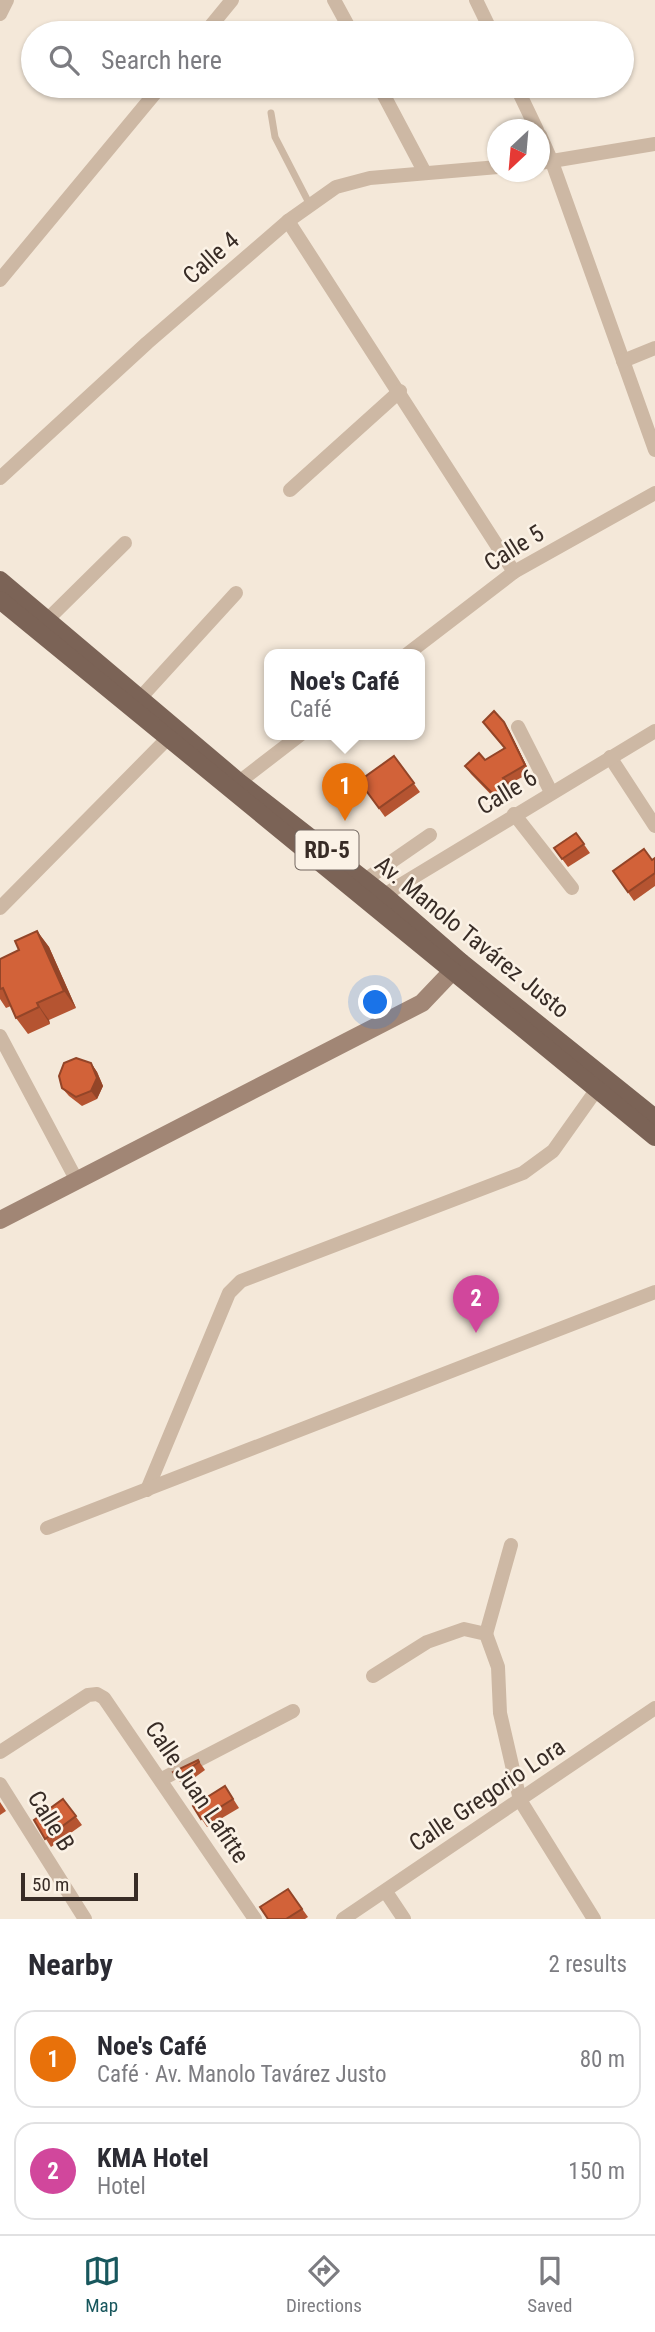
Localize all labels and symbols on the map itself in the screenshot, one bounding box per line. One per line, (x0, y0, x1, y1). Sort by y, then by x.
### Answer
north arrow (487, 119, 550, 182)
street label: Calle 4 (177, 226, 245, 290)
street label: Calle 5 (479, 519, 549, 577)
pin: 1 (322, 763, 368, 821)
street label: Calle 6 (472, 763, 542, 821)
road number: RD-5 (296, 830, 358, 870)
street label: Av. Manolo Tavárez Justo (369, 850, 575, 1024)
your location (358, 985, 392, 1019)
pin: 2 (453, 1275, 499, 1333)
street label: Calle Juan Lafitte (139, 1716, 255, 1868)
street label: Calle Gregorio Lora (404, 1733, 570, 1857)
street label: Calle B (22, 1786, 80, 1856)
scale bar (21, 1870, 138, 1902)

